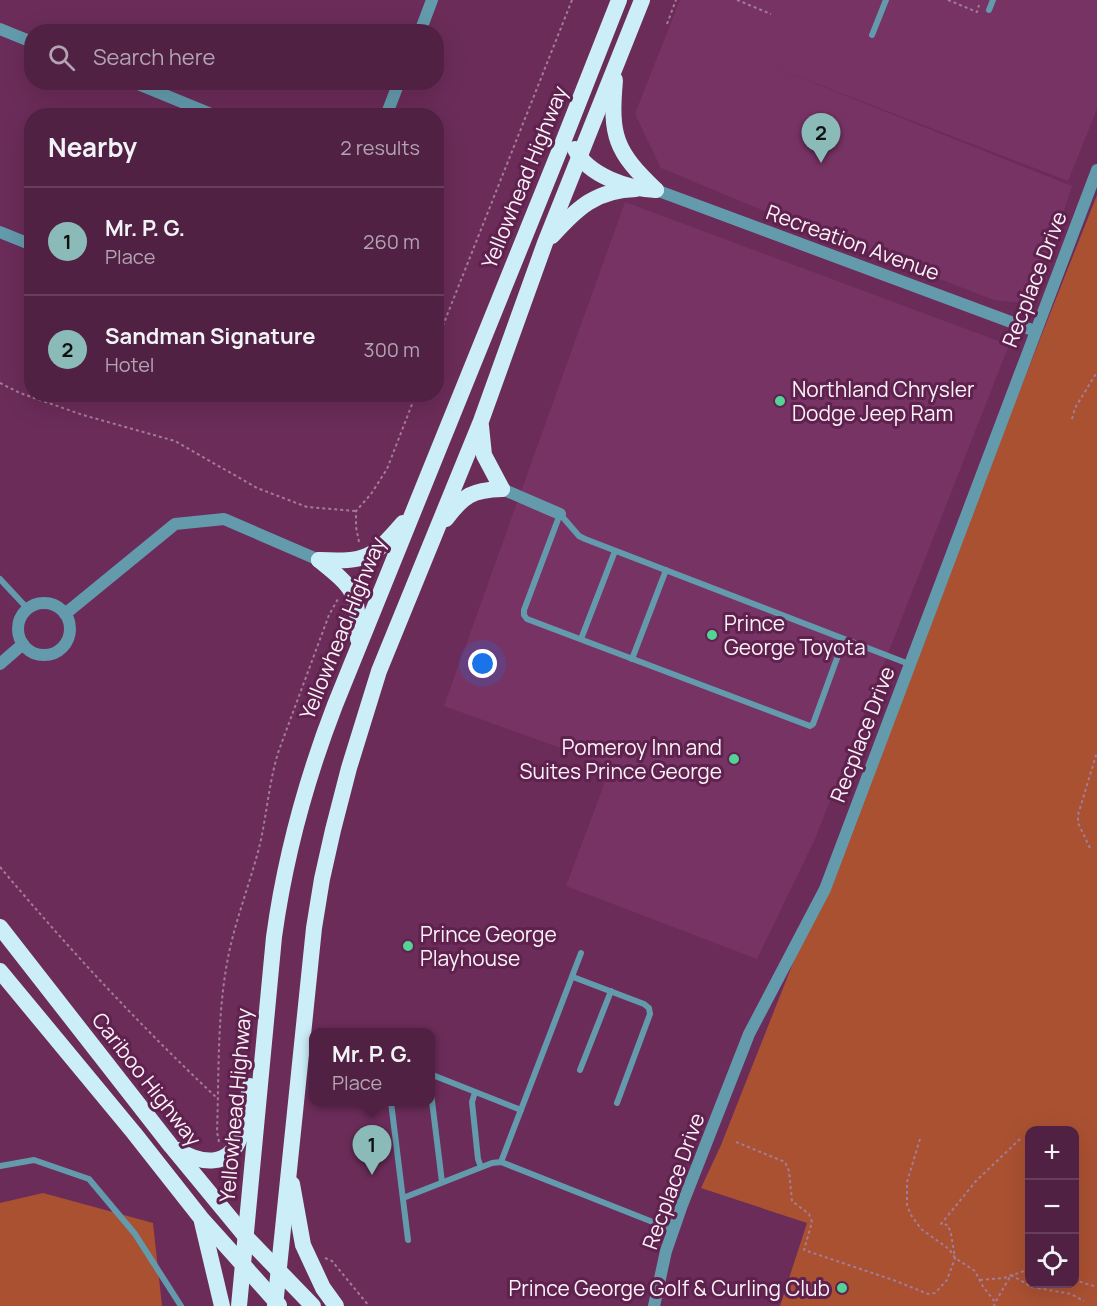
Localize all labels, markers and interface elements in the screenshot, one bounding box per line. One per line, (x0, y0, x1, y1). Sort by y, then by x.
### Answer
search box (24, 24, 444, 90)
icon: search (45, 41, 78, 74)
text: Search here (93, 42, 215, 72)
street label: Yellowhead Highway (475, 81, 573, 273)
pin: 2 (802, 114, 840, 163)
text: Nearby (48, 129, 137, 165)
text: 2 results (340, 134, 420, 161)
street label: Recreation Avenue (762, 198, 944, 286)
street label: Recplace Drive (995, 207, 1073, 351)
text: Mr. P. G. (105, 213, 185, 243)
text: 1 (63, 228, 72, 255)
text: 260 m (363, 228, 420, 255)
text: Place (105, 243, 155, 270)
text: Sandman Signature (105, 321, 316, 351)
text: 2 (62, 336, 73, 363)
text: 300 m (364, 336, 420, 363)
text: Hotel (105, 351, 155, 378)
place label: Northland Chrysler Dodge Jeep Ram (792, 375, 975, 427)
marker: Northland Chrysler Dodge Jeep Ram (773, 394, 787, 408)
street label: Yellowhead Highway (293, 532, 391, 724)
place label: Prince George Toyota (724, 609, 866, 661)
marker: Prince George Toyota (705, 628, 719, 642)
your location (468, 649, 497, 678)
street label: Recplace Drive (823, 662, 901, 806)
place label: Pomeroy Inn and Suites Prince George (519, 733, 722, 785)
marker: Pomeroy Inn and Suites Prince George (727, 752, 741, 766)
place label: Prince George Playhouse (420, 920, 557, 972)
marker: Prince George Playhouse (401, 939, 415, 953)
street label: Cariboo Highway (86, 1006, 208, 1152)
street label: Yellowhead Highway (213, 1007, 257, 1203)
popup (309, 1028, 435, 1106)
text: Mr. P. G. (332, 1039, 412, 1069)
text: Place (332, 1069, 382, 1096)
street label: Recplace Drive (635, 1109, 711, 1253)
pin: 1 (352, 1126, 392, 1175)
map controls (1025, 1126, 1079, 1288)
button: + (1025, 1126, 1079, 1180)
button: − (1025, 1180, 1079, 1234)
button: locate (1025, 1234, 1079, 1288)
place label: Prince George Golf & Curling Club (509, 1274, 830, 1302)
marker: Prince George Golf & Curling Club (835, 1281, 849, 1295)

